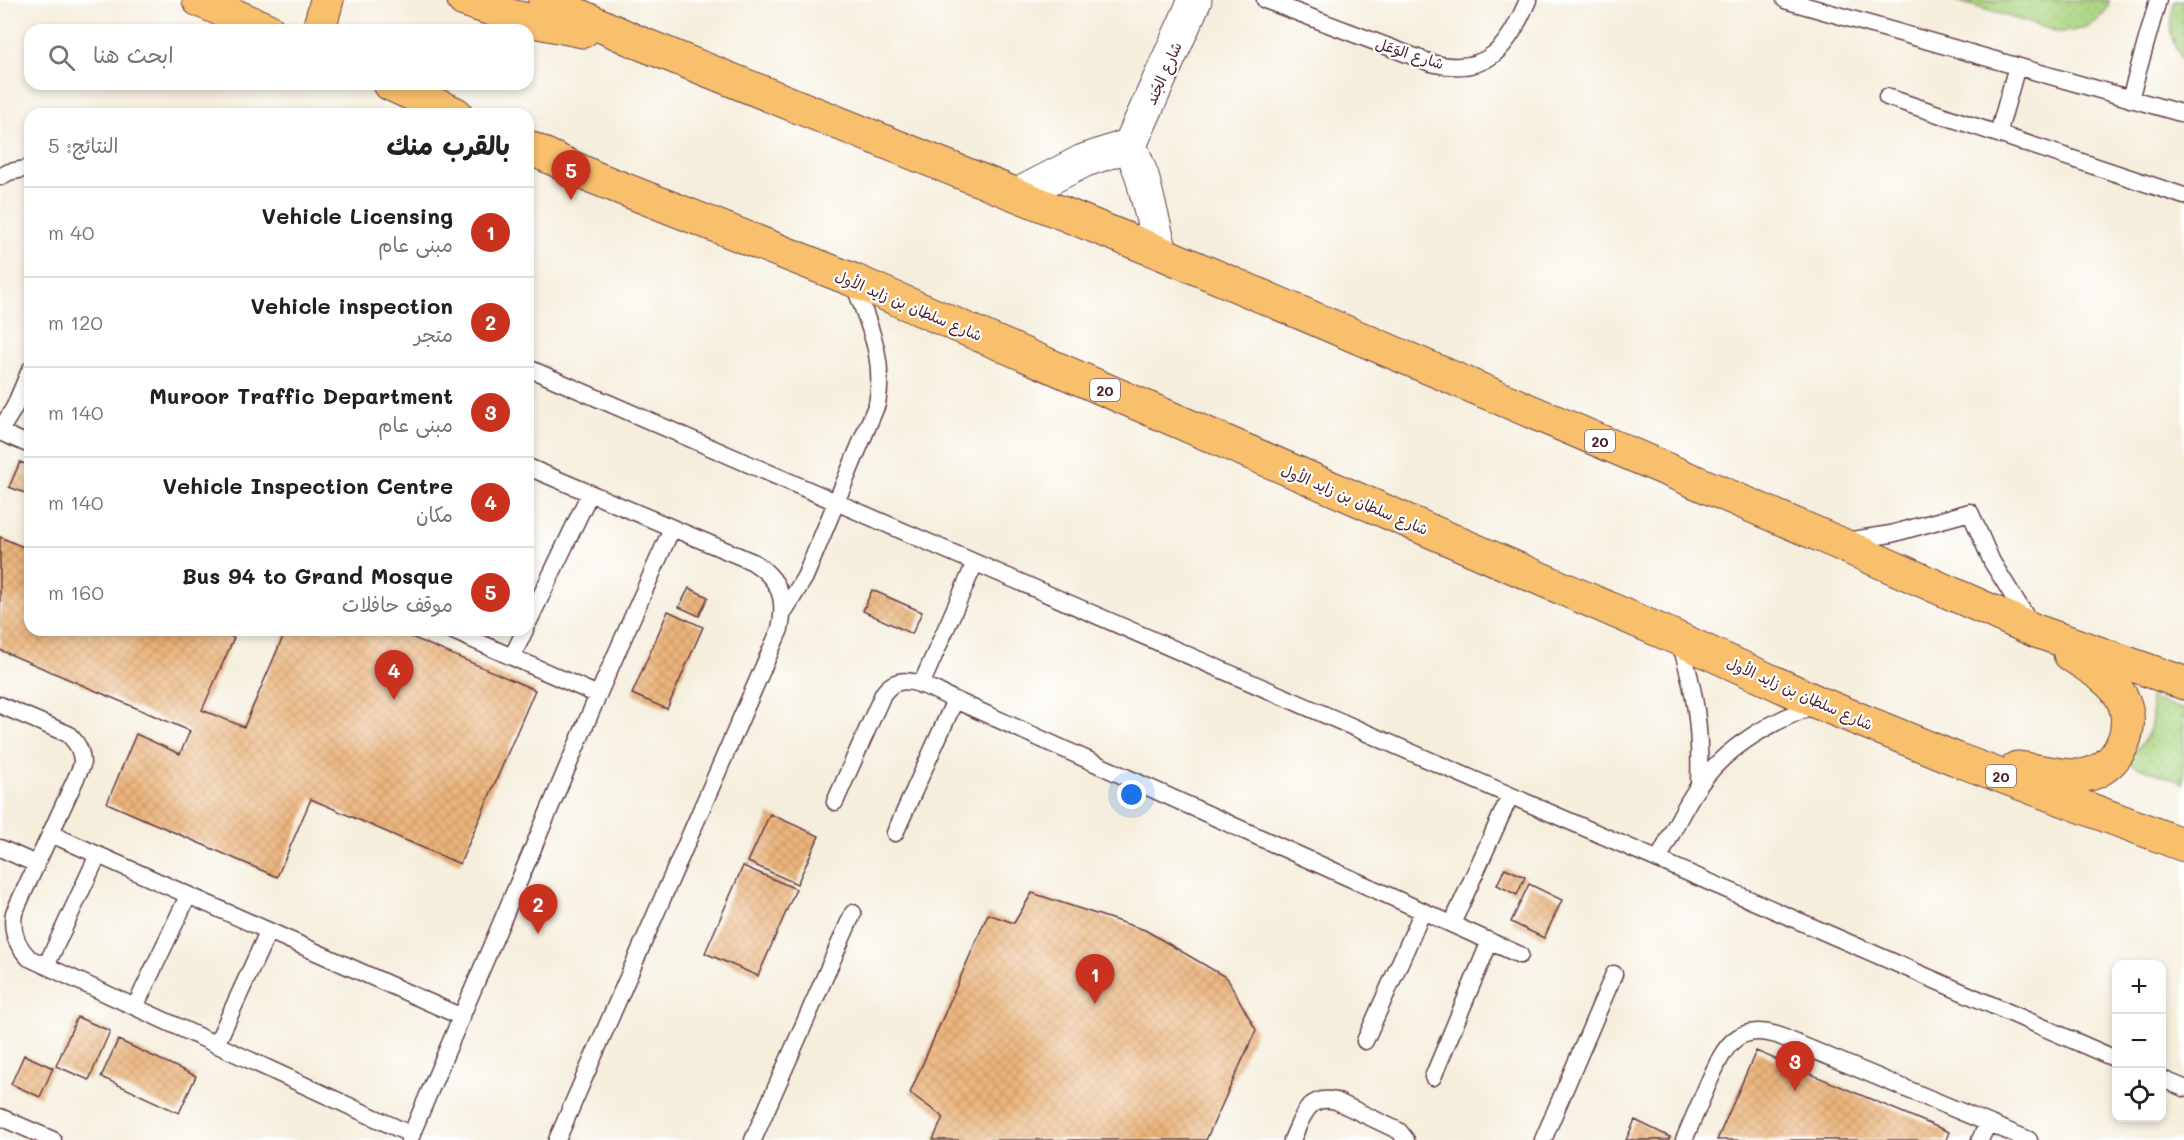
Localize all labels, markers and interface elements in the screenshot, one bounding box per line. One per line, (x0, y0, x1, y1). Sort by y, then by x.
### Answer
search box (24, 24, 534, 90)
street label: شارع الوَعَل (1373, 33, 1447, 74)
street label: شارع الجُند (1140, 38, 1187, 108)
text: ابحث هنا (93, 40, 174, 69)
icon: search (45, 41, 78, 74)
text: بالقرب منك (387, 128, 510, 162)
text: النتائج: 5 (48, 132, 118, 158)
pin: 5 (552, 150, 590, 200)
text: Vehicle Licensing (262, 201, 453, 230)
text: 40 m (48, 219, 94, 245)
text: 1 (486, 219, 495, 245)
text: مبنى عام (378, 231, 453, 257)
street label: شارع سلطان بن زايد الأول (832, 265, 986, 346)
text: Vehicle inspection (251, 291, 453, 320)
text: 120 m (48, 309, 103, 335)
text: 2 (485, 309, 496, 335)
text: متجر (414, 321, 453, 347)
road number: 20 (1090, 379, 1120, 401)
text: Muroor Traffic Department (149, 381, 453, 410)
text: 140 m (48, 399, 103, 425)
text: 3 (485, 399, 497, 425)
text: مبنى عام (378, 411, 453, 437)
road number: 20 (1585, 430, 1615, 452)
street label: شارع سلطان بن زايد الأول (1278, 459, 1432, 540)
text: Vehicle Inspection Centre (162, 471, 453, 500)
text: 140 m (48, 489, 103, 515)
text: 4 (484, 489, 497, 515)
text: مكان (416, 501, 453, 527)
text: Bus 94 to Grand Mosque (182, 561, 453, 590)
text: 160 m (48, 579, 104, 605)
text: 5 (485, 579, 496, 605)
text: موقف حافلات (342, 591, 453, 617)
pin: 4 (374, 650, 414, 700)
street label: شارع سلطان بن زايد الأول (1723, 652, 1876, 735)
road number: 20 (1986, 765, 2016, 787)
your location (1117, 780, 1146, 809)
pin: 2 (518, 884, 558, 934)
pin: 1 (1076, 954, 1114, 1004)
map controls (2112, 960, 2166, 1122)
button: + (2112, 960, 2166, 1014)
button: − (2112, 1014, 2166, 1068)
pin: 3 (1776, 1042, 1814, 1091)
button: locate (2112, 1068, 2166, 1122)

